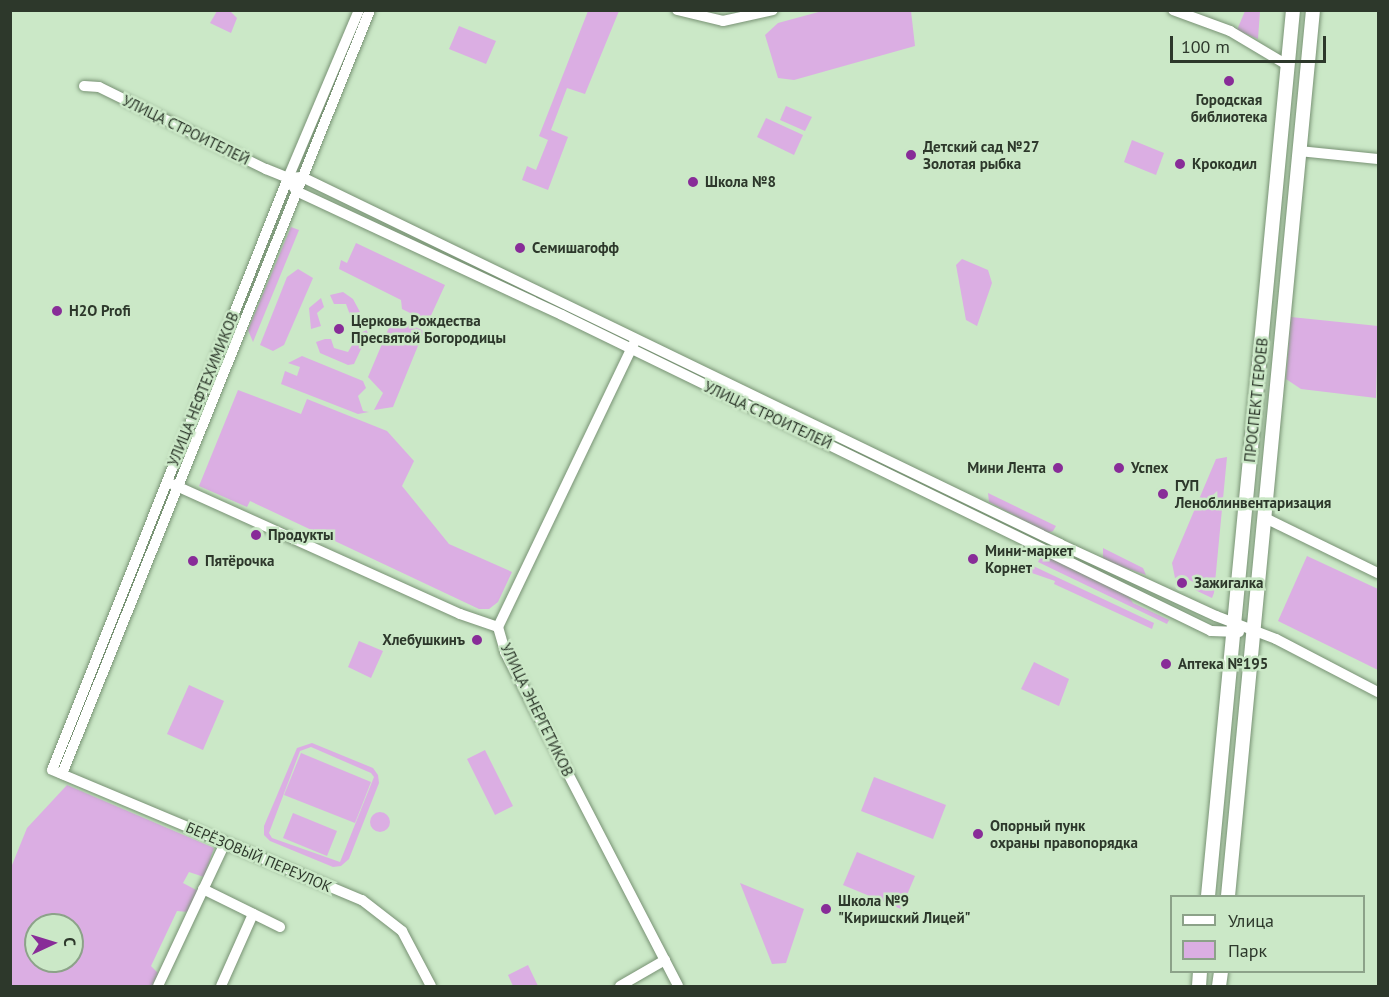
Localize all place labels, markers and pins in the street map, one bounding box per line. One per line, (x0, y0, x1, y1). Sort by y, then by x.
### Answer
marker: Городская библиотека (1222, 74, 1236, 88)
place label: Городская библиотека (1191, 90, 1267, 125)
place label: Детский сад №27 Золотая рыбка (923, 137, 1040, 172)
marker: Детский сад №27 Золотая рыбка (904, 148, 918, 162)
place label: Крокодил (1192, 155, 1257, 173)
marker: Крокодил (1173, 157, 1187, 171)
place label: Школа №8 (705, 173, 776, 191)
marker: Школа №8 (686, 175, 700, 189)
place label: Семишагофф (532, 239, 619, 257)
marker: Семишагофф (513, 241, 527, 255)
place label: H2O Profi (69, 302, 131, 320)
marker: H2O Profi (50, 304, 64, 318)
place label: Церковь Рождества Пресвятой Богородицы (351, 311, 506, 346)
marker: Церковь Рождества Пресвятой Богородицы (332, 322, 346, 336)
place label: Мини Лента (967, 459, 1046, 477)
place label: Успех (1131, 459, 1168, 477)
marker: Мини Лента (1051, 461, 1065, 475)
marker: Успех (1112, 461, 1126, 475)
place label: ГУП Леноблинвентаризация (1175, 476, 1331, 511)
marker: ГУП Леноблинвентаризация (1156, 487, 1170, 501)
place label: Продукты (268, 526, 334, 544)
marker: Продукты (249, 528, 263, 542)
place label: Мини-маркет Корнет (985, 541, 1073, 576)
place label: Пятёрочка (205, 552, 274, 570)
marker: Мини-маркет Корнет (966, 552, 980, 566)
marker: Пятёрочка (186, 554, 200, 568)
place label: Зажигалка (1194, 574, 1263, 592)
marker: Зажигалка (1175, 576, 1189, 590)
place label: Хлебушкинъ (382, 631, 465, 649)
marker: Хлебушкинъ (470, 633, 484, 647)
place label: Аптека №195 (1178, 655, 1268, 673)
marker: Аптека №195 (1159, 657, 1173, 671)
place label: Опорный пунк охраны правопорядка (990, 816, 1138, 851)
marker: Опорный пунк охраны правопорядка (971, 827, 985, 841)
place label: Школа №9 "Киришский Лицей" (838, 891, 971, 926)
marker: Школа №9 "Киришский Лицей" (819, 902, 833, 916)

